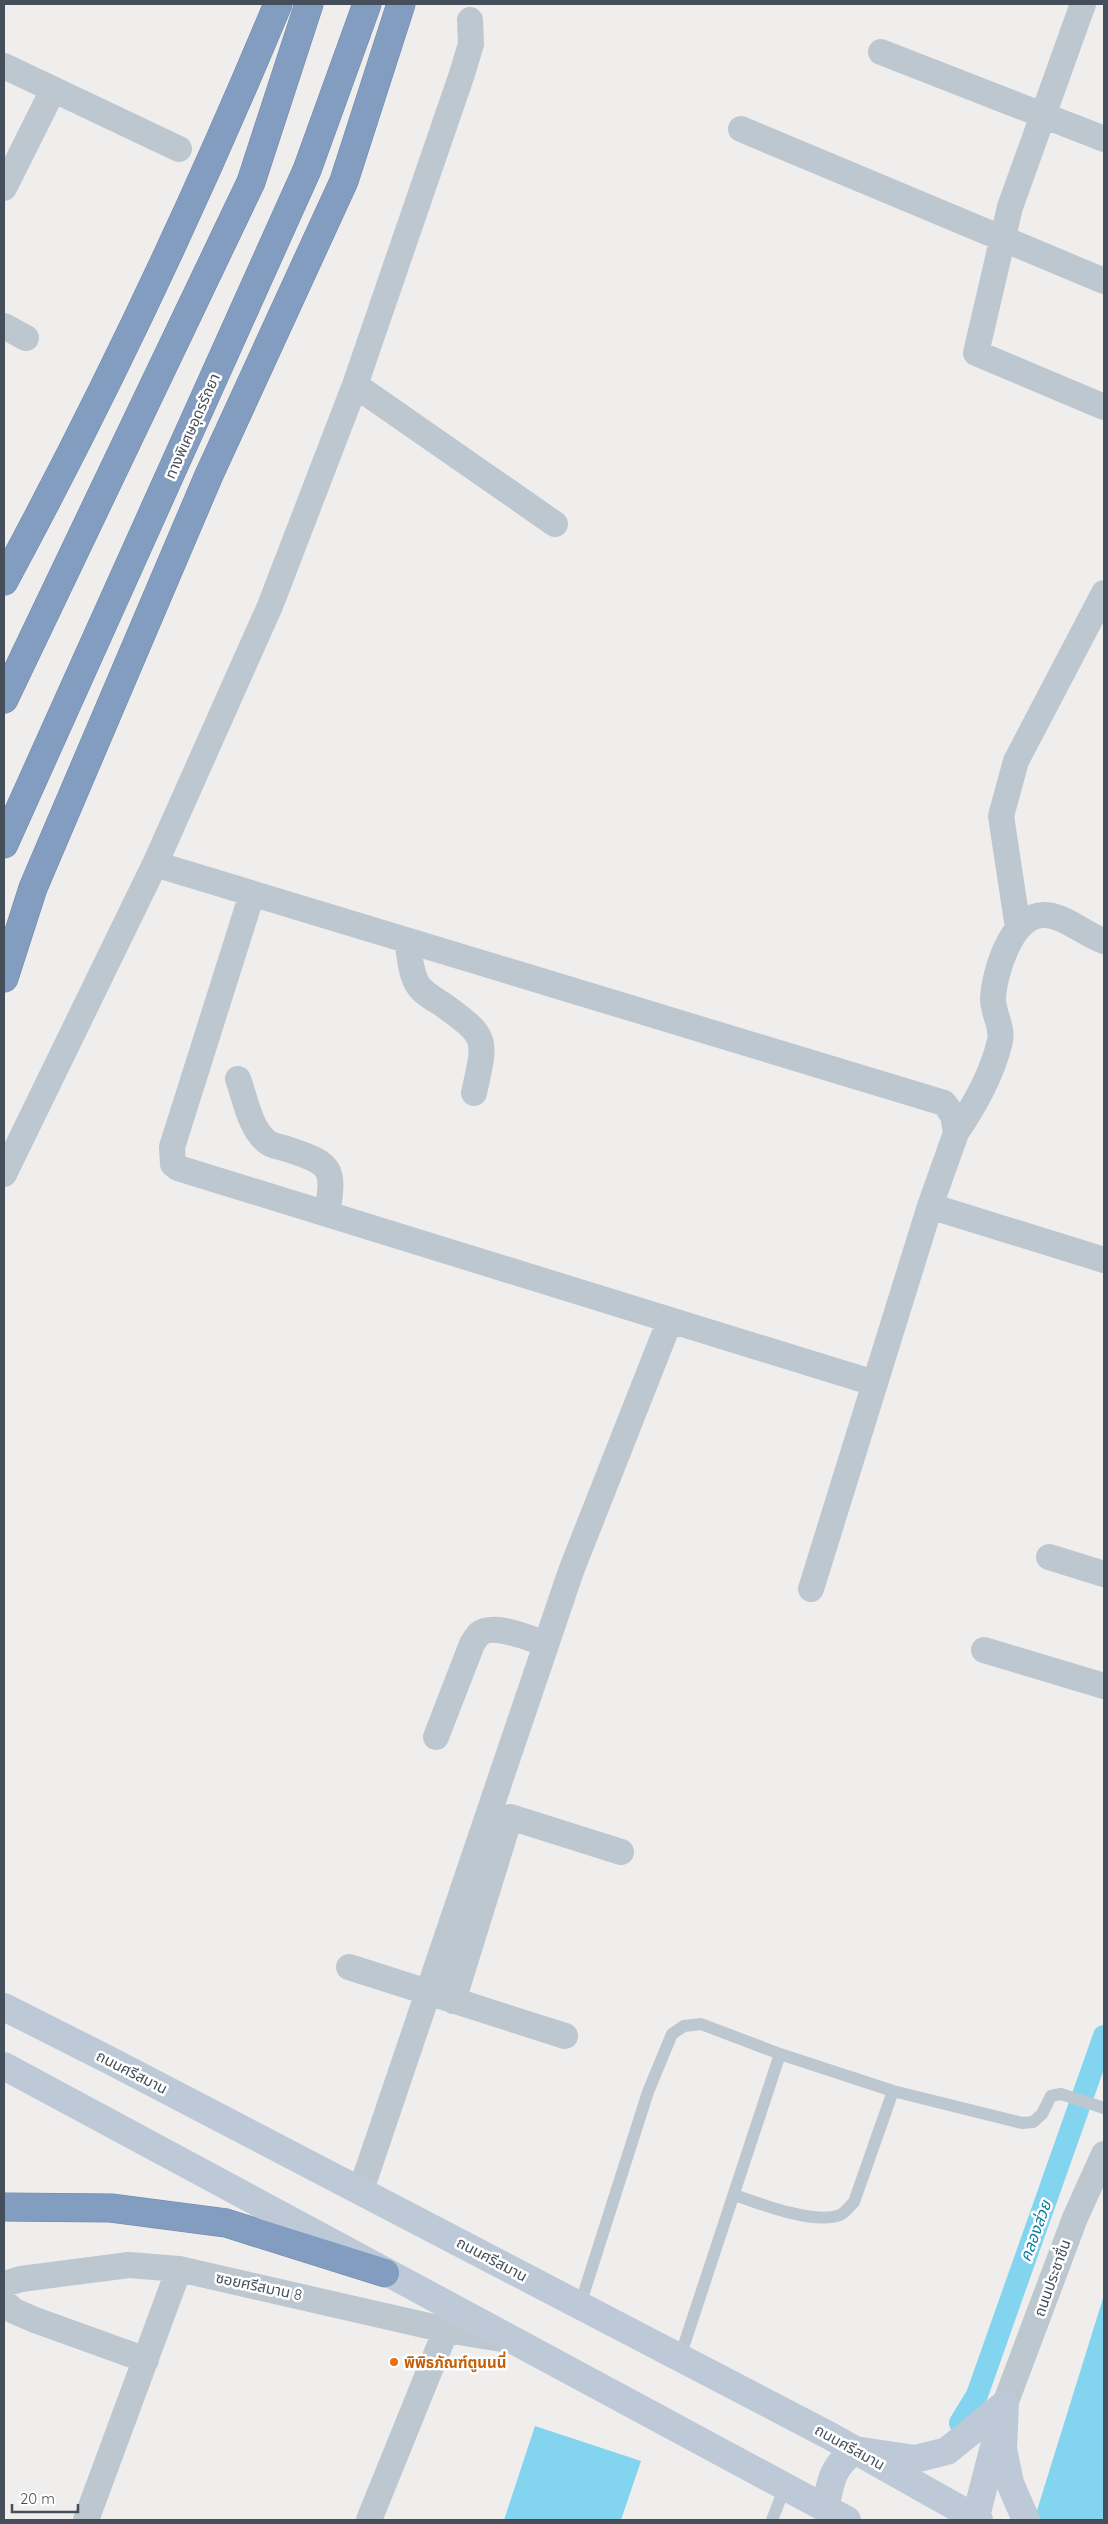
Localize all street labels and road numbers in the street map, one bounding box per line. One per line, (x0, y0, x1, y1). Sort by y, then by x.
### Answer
street label: ทางพิเศษอุดรรัถยา (160, 370, 224, 482)
street label: ถนนศรีสมาน (93, 2046, 171, 2098)
street label: ถนนศรีสมาน (453, 2232, 531, 2286)
street label: ถนนประชาชื่น (1028, 2237, 1075, 2319)
street label: ซอยศรีสมาน 8 (214, 2268, 304, 2304)
street label: ถนนศรีสมาน (812, 2420, 888, 2474)

